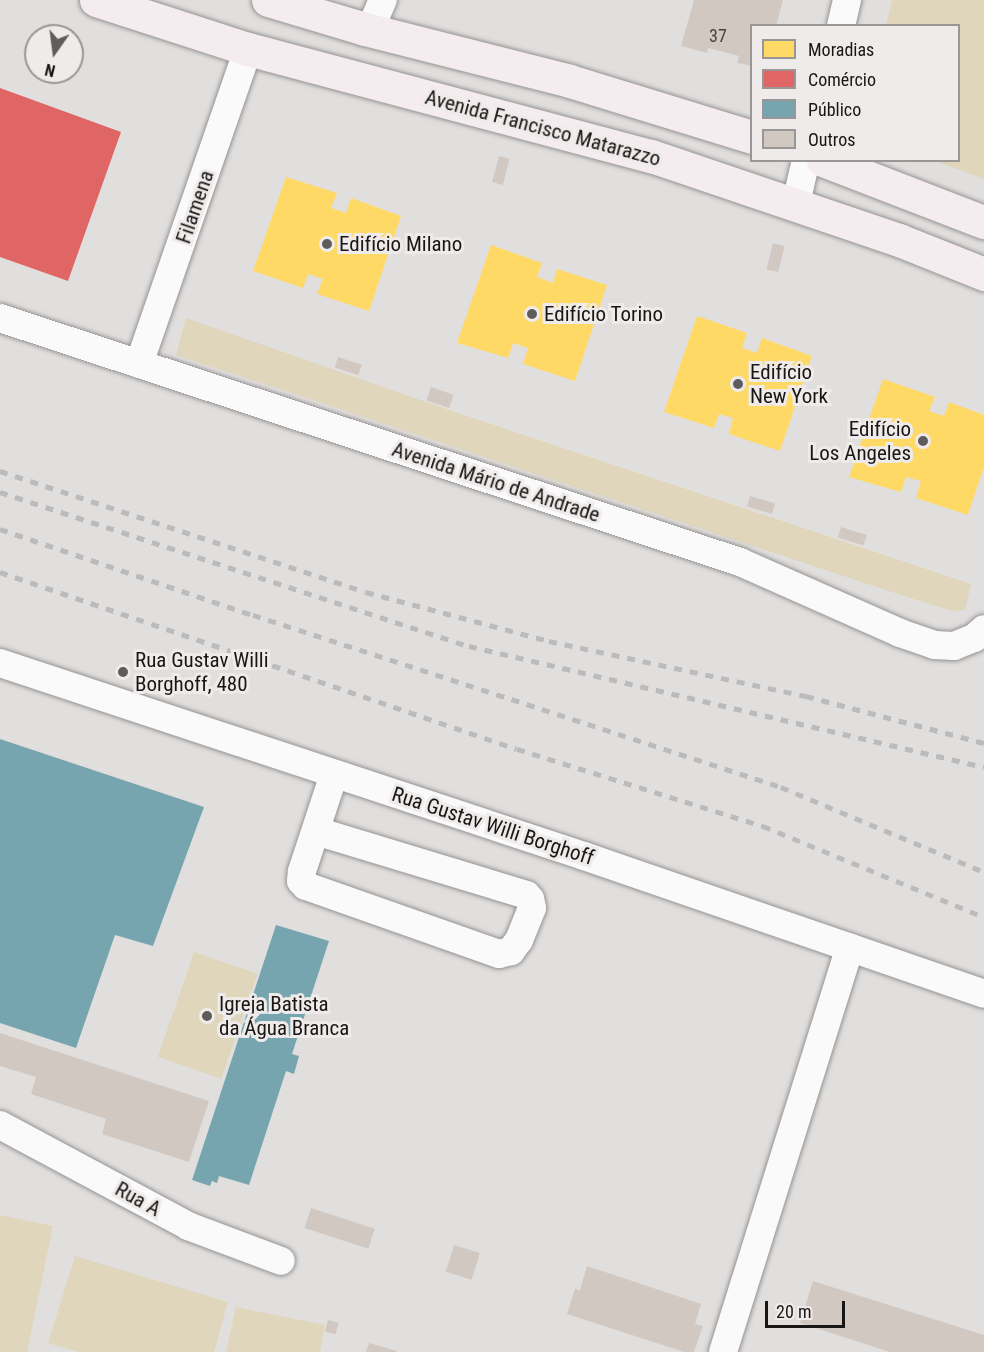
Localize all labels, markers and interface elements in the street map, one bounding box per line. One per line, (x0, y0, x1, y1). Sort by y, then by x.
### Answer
north arrow (24, 24, 84, 84)
legend (750, 24, 960, 162)
house number: 37 (709, 25, 727, 47)
text: Moradias (808, 39, 874, 60)
text: N (43, 60, 57, 80)
text: Comércio (808, 69, 876, 90)
street label: Avenida Francisco Matarazzo (422, 84, 664, 172)
text: Público (808, 99, 861, 120)
text: Outros (808, 129, 855, 150)
street label: Filamena (171, 167, 219, 247)
place label: Edifício Milano (339, 231, 462, 257)
marker: Edifício Milano (320, 237, 334, 251)
place label: Edifício Torino (544, 301, 663, 327)
marker: Edifício Torino (525, 307, 539, 321)
place label: Edifício New York (750, 359, 828, 409)
marker: Edifício New York (731, 377, 745, 391)
place label: Edifício Los Angeles (809, 416, 911, 466)
marker: Edifício Los Angeles (916, 434, 930, 448)
street label: Avenida Mário de Andrade (389, 436, 603, 528)
place label: Rua Gustav Willi Borghoff, 480 (135, 647, 269, 697)
marker: Rua Gustav Willi Borghoff, 480 (116, 665, 130, 679)
street label: Rua Gustav Willi Borghoff (389, 781, 597, 871)
place label: Igreja Batista da Água Branca (219, 991, 349, 1041)
marker: Igreja Batista da Água Branca (200, 1009, 214, 1023)
street label: Rua A (111, 1176, 165, 1222)
scale bar (768, 1289, 848, 1327)
text: 20 m (776, 1301, 811, 1322)

